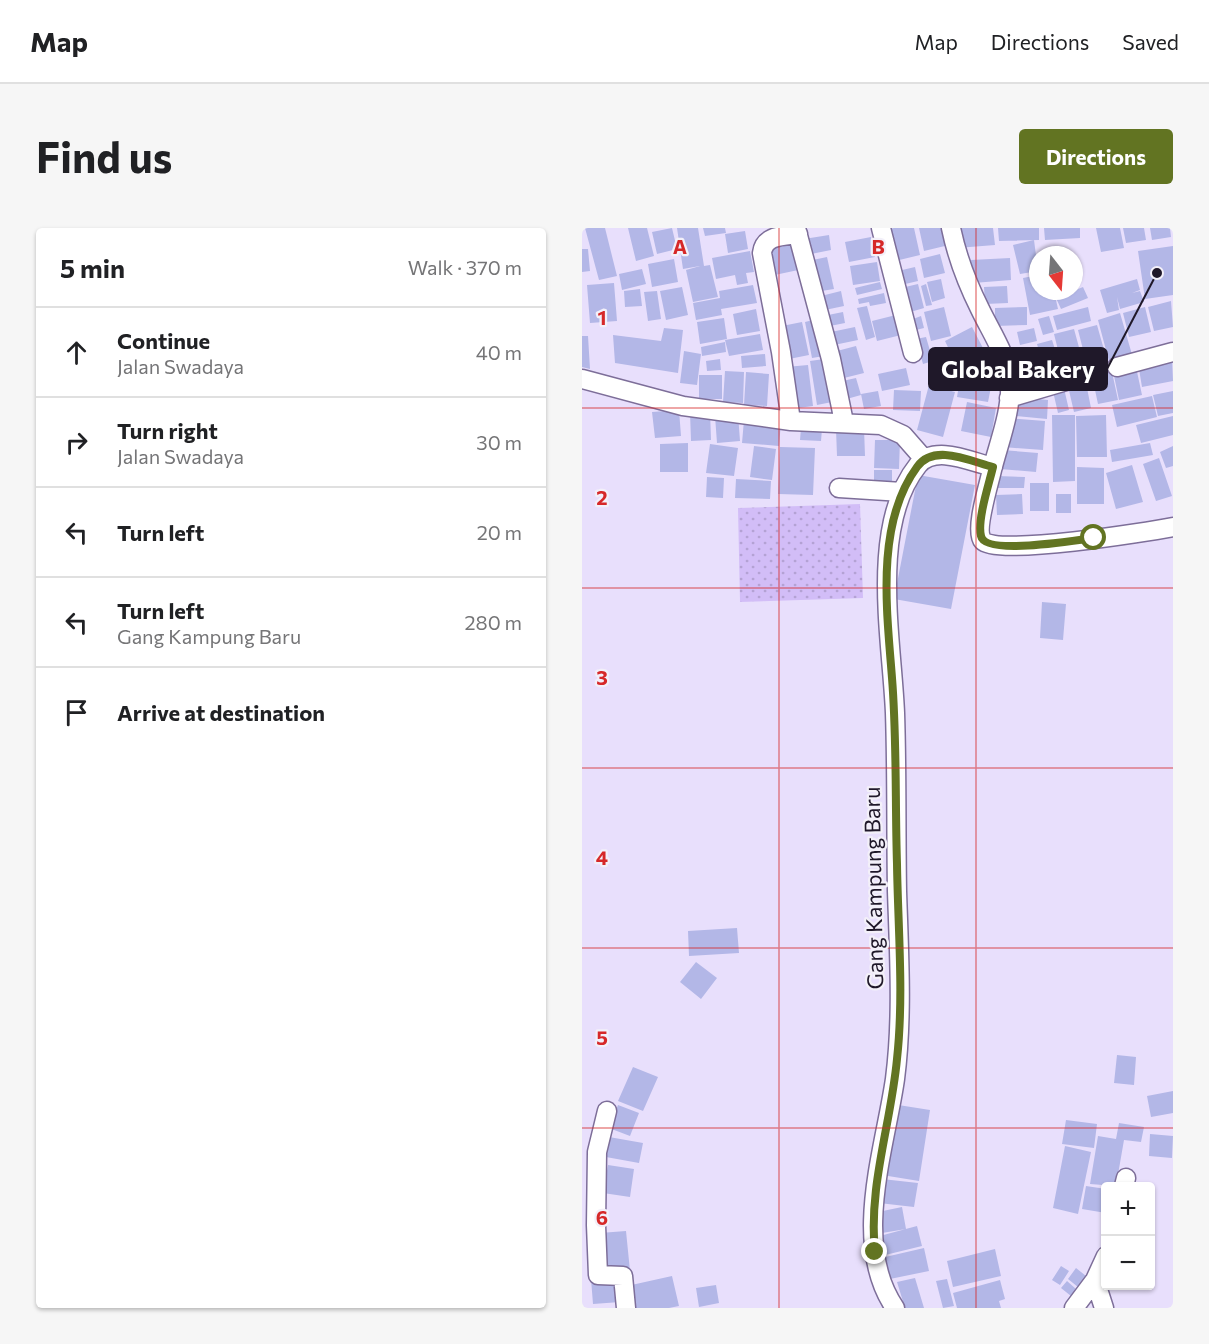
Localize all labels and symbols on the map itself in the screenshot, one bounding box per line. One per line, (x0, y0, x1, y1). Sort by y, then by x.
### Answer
text: A (673, 234, 687, 258)
text: B (871, 234, 885, 258)
north arrow (1029, 246, 1083, 300)
text: 1 (597, 305, 607, 329)
callout: Global Bakery (929, 348, 1107, 390)
text: Global Bakery (941, 354, 1095, 383)
text: 2 (596, 485, 608, 509)
route start (1080, 524, 1106, 550)
text: 3 (596, 665, 608, 689)
street label: Gang Kampung Baru (858, 786, 888, 990)
text: 4 (596, 845, 608, 869)
text: 5 (596, 1025, 608, 1049)
text: 6 (596, 1205, 608, 1229)
route end (861, 1238, 887, 1264)

